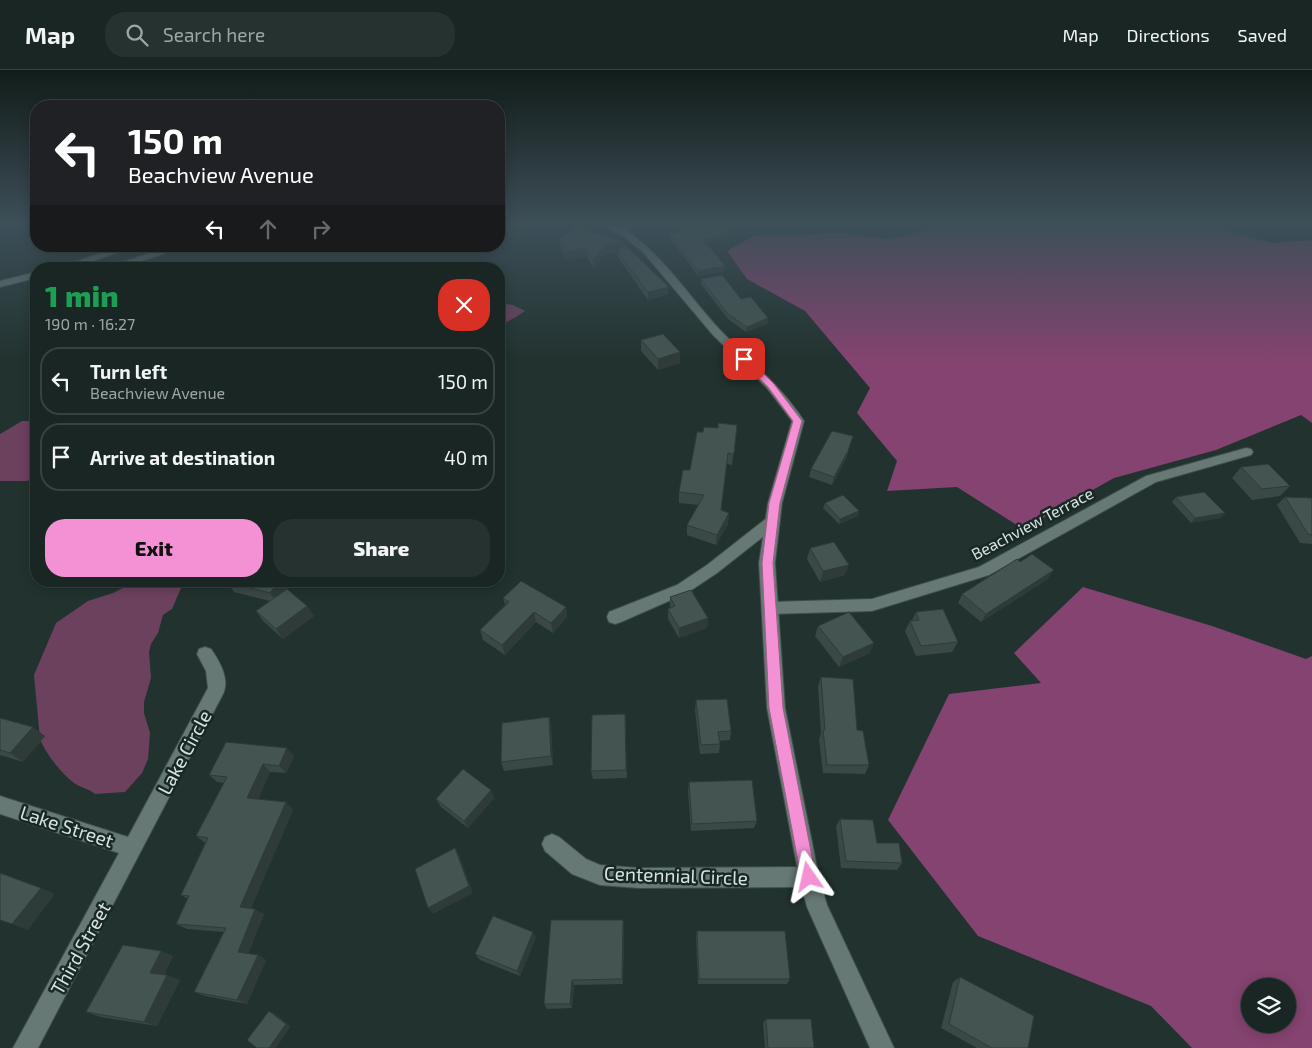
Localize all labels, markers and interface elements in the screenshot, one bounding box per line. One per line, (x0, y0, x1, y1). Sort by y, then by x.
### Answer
search box (105, 12, 455, 57)
text: Map (25, 20, 75, 49)
icon: search (123, 21, 151, 49)
text: Search here (163, 23, 265, 46)
text: Map (1062, 24, 1099, 46)
text: Directions (1127, 24, 1210, 46)
text: Saved (1238, 24, 1287, 46)
text: 150 m (128, 119, 223, 161)
icon: left (45, 120, 110, 185)
text: Beachview Avenue (128, 161, 314, 187)
icon: left (201, 215, 229, 243)
icon: ahead (254, 215, 282, 243)
icon: right (307, 215, 335, 243)
text: 1 min (45, 277, 119, 313)
button: close (438, 279, 490, 331)
text: 190 m · 16:27 (45, 314, 135, 333)
pin (723, 338, 765, 380)
icon: arrive (730, 345, 758, 373)
text: Turn left (90, 360, 167, 383)
icon: left (47, 367, 75, 395)
text: 150 m (438, 370, 488, 393)
text: Beachview Avenue (90, 383, 225, 402)
icon: arrive (47, 443, 75, 471)
text: Arrive at destination (90, 446, 275, 469)
text: 40 m (444, 446, 488, 469)
street label: Beachview Terrace (968, 483, 1096, 563)
button: Exit (45, 519, 263, 577)
button: Share (273, 519, 490, 577)
street label: Lake Circle (152, 706, 216, 798)
street label: Lake Street (17, 800, 117, 852)
position arrow (782, 850, 834, 902)
street label: Centennial Circle (604, 861, 748, 889)
street label: Third Street (45, 898, 115, 998)
map controls (1241, 978, 1296, 1033)
button: layers (1241, 978, 1296, 1033)

